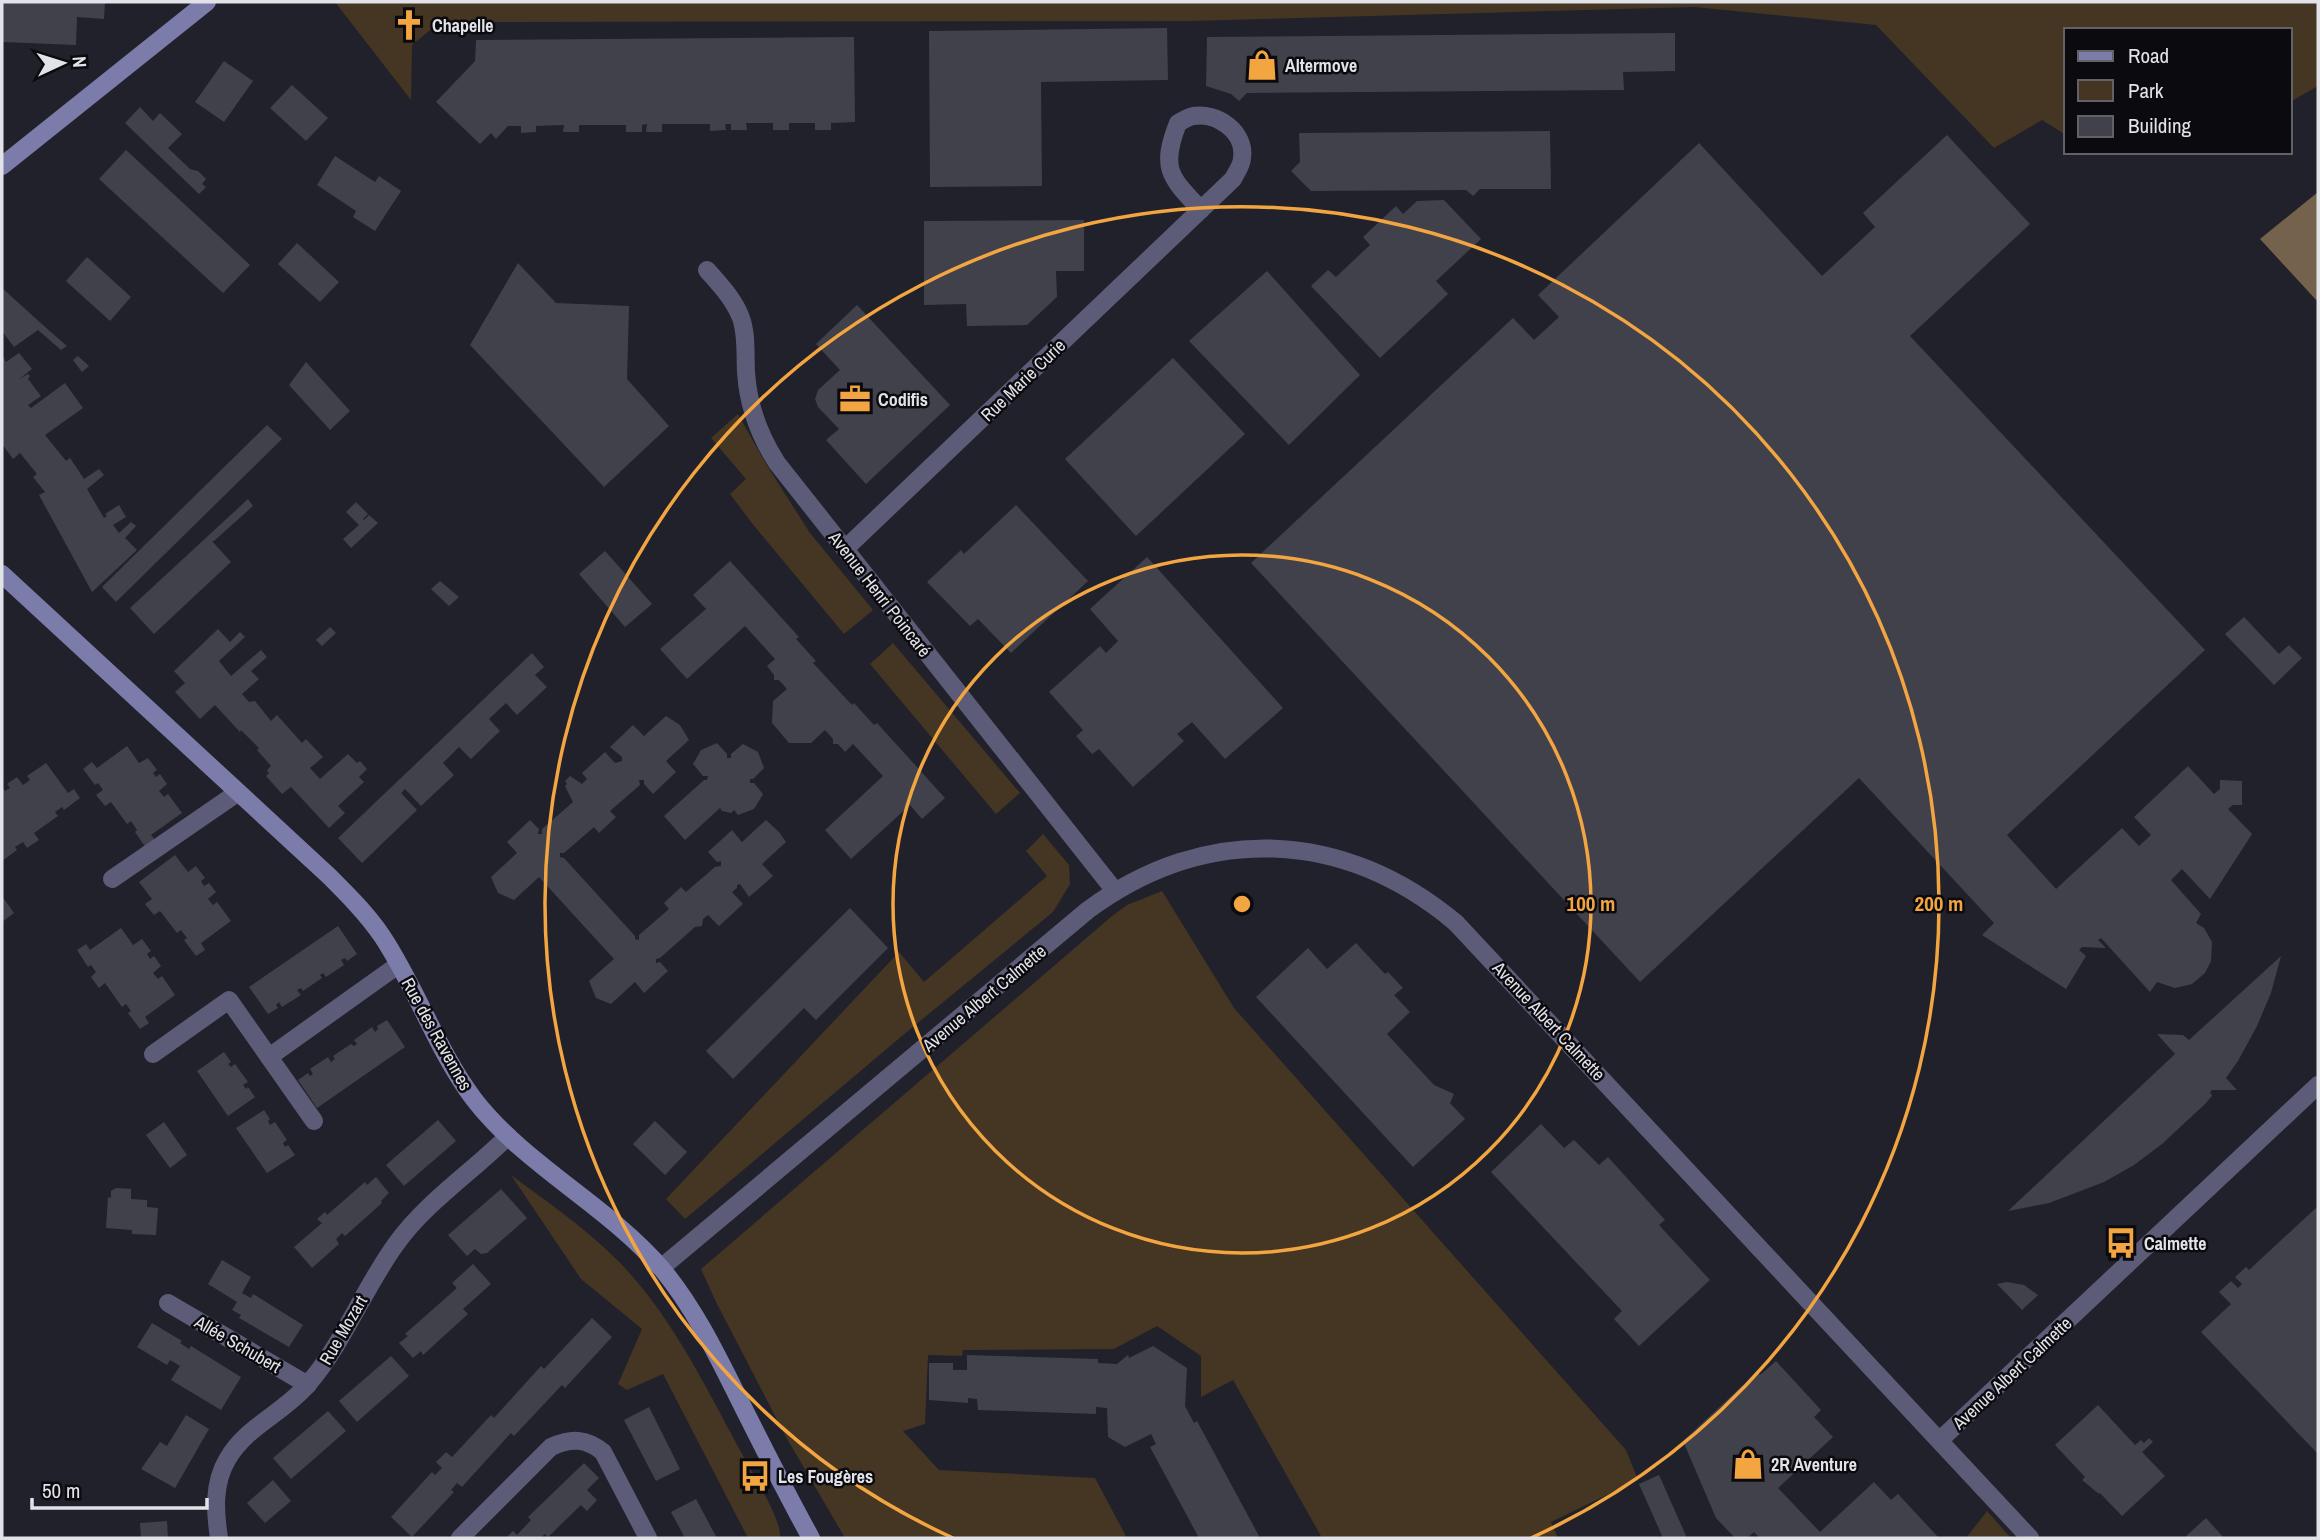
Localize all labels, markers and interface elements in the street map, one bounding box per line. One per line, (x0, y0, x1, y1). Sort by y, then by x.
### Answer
church icon: Chapelle (392, 8, 426, 42)
place label: Chapelle (432, 13, 494, 38)
north arrow (28, 28, 98, 98)
legend (2064, 28, 2292, 154)
text: Road (2128, 41, 2169, 70)
shop icon: Altermove (1245, 48, 1279, 82)
place label: Altermove (1285, 53, 1357, 78)
text: N (67, 55, 93, 68)
text: Park (2128, 76, 2164, 105)
text: Building (2128, 111, 2192, 140)
street label: Rue Marie Curie (975, 333, 1071, 427)
office icon: Codifis (838, 382, 872, 416)
place label: Codifis (878, 387, 928, 412)
street label: Avenue Henri Poincaré (822, 525, 937, 662)
text: 100 m (1567, 889, 1615, 918)
text: 200 m (1915, 889, 1963, 918)
centre of rings (1230, 892, 1254, 916)
street label: Avenue Albert Calmette (916, 939, 1051, 1058)
street label: Avenue Albert Calmette (1486, 955, 1611, 1086)
street label: Rue des Ravennes (396, 973, 478, 1095)
bus stop icon: Calmette (2104, 1226, 2138, 1260)
place label: Calmette (2144, 1231, 2206, 1256)
street label: Rue Mozart (313, 1291, 373, 1369)
street label: Allée Schubert (189, 1309, 286, 1379)
street label: Avenue Albert Calmette (1946, 1311, 2077, 1436)
shop icon: 2R Aventure (1731, 1447, 1765, 1481)
place label: 2R Aventure (1771, 1452, 1857, 1477)
bus stop icon: Les Fougères (738, 1459, 772, 1493)
place label: Les Fougères (778, 1464, 873, 1489)
scale bar (32, 1466, 206, 1510)
text: 50 m (42, 1476, 80, 1505)

